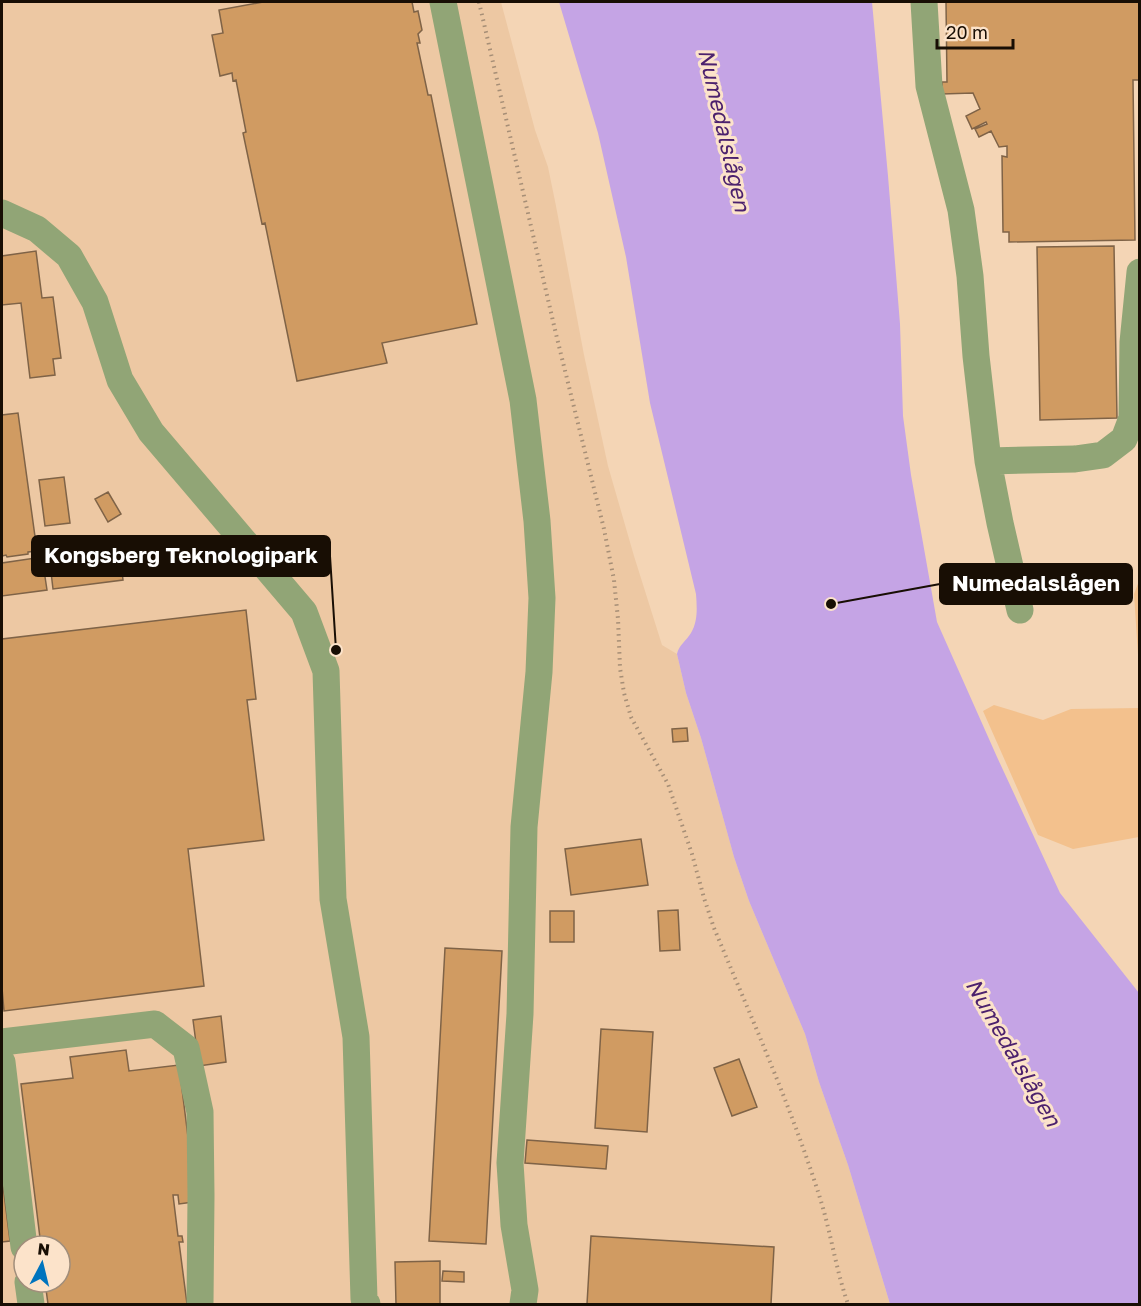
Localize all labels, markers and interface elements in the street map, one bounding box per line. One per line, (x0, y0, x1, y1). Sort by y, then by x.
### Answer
scale bar (937, 12, 1014, 50)
text: 20 m (946, 21, 988, 43)
water label: Numedalslågen (693, 46, 757, 215)
callout: Kongsberg Teknologipark (32, 536, 330, 576)
text: Kongsberg Teknologipark (44, 541, 318, 568)
callout: Numedalslågen (940, 564, 1132, 604)
text: Numedalslågen (952, 569, 1120, 596)
water label: Numedalslågen (961, 973, 1068, 1132)
north arrow (12, 1234, 72, 1294)
text: N (37, 1238, 51, 1260)

